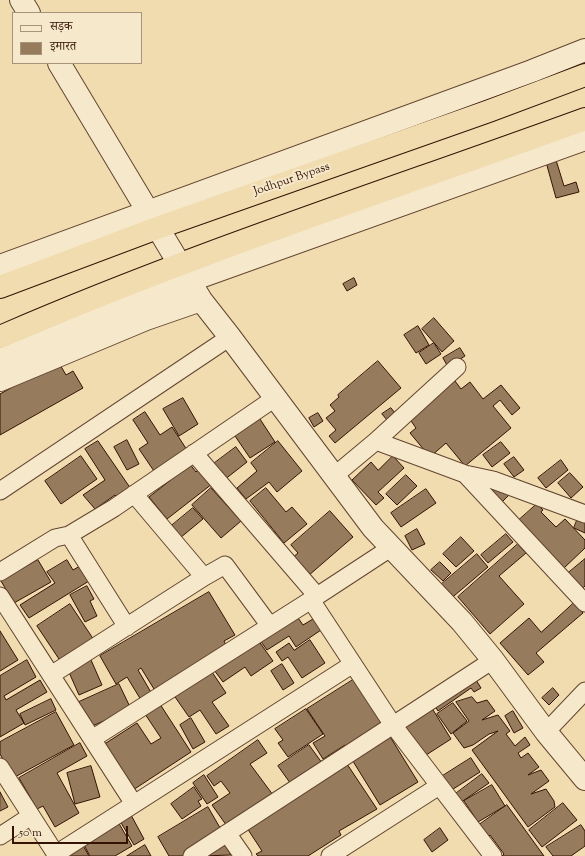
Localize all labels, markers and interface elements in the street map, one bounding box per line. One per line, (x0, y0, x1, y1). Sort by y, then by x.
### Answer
legend (12, 12, 142, 64)
text: सड़क (50, 18, 73, 36)
text: इमारत (50, 38, 76, 56)
street label: Jodhpur Bypass (252, 160, 332, 200)
scale bar (14, 818, 130, 844)
text: 50 m (19, 824, 42, 842)

